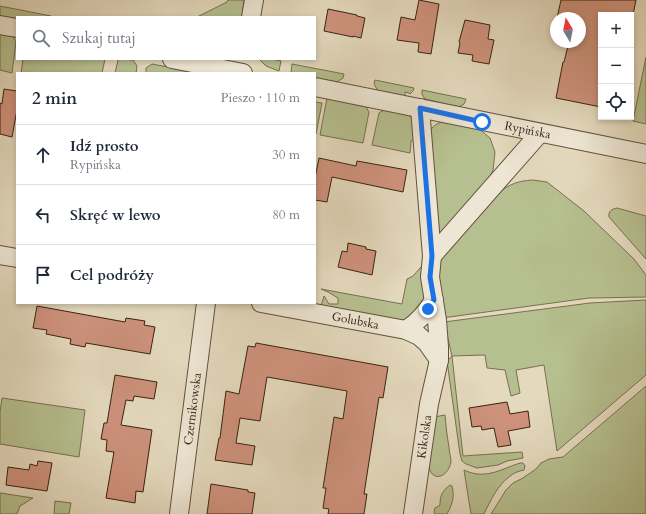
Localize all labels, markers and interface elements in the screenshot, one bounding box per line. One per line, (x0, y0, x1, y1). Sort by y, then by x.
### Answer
north arrow (550, 12, 586, 48)
map controls (598, 12, 634, 120)
button: + (598, 12, 634, 48)
search box (16, 16, 316, 60)
icon: search (30, 27, 52, 49)
text: Szukaj tutaj (62, 28, 136, 48)
button: − (598, 48, 634, 84)
button: locate (598, 84, 634, 120)
text: 2 min (32, 87, 77, 110)
text: Pieszo · 110 m (221, 89, 300, 107)
route start (473, 113, 491, 131)
street label: Rypińska (503, 118, 553, 143)
text: Idź prosto (70, 136, 138, 156)
icon: ahead (32, 144, 54, 166)
text: 30 m (272, 146, 300, 164)
text: Rypińska (70, 156, 121, 174)
icon: left (32, 204, 54, 226)
text: Skręć w lewo (70, 205, 160, 225)
text: 80 m (272, 206, 300, 224)
icon: arrive (32, 264, 54, 286)
text: Cel podróży (70, 265, 154, 285)
route end (419, 300, 437, 318)
street label: Golubska (330, 308, 381, 333)
street label: Czernikowska (180, 371, 205, 446)
street label: Kikolska (413, 413, 435, 460)

